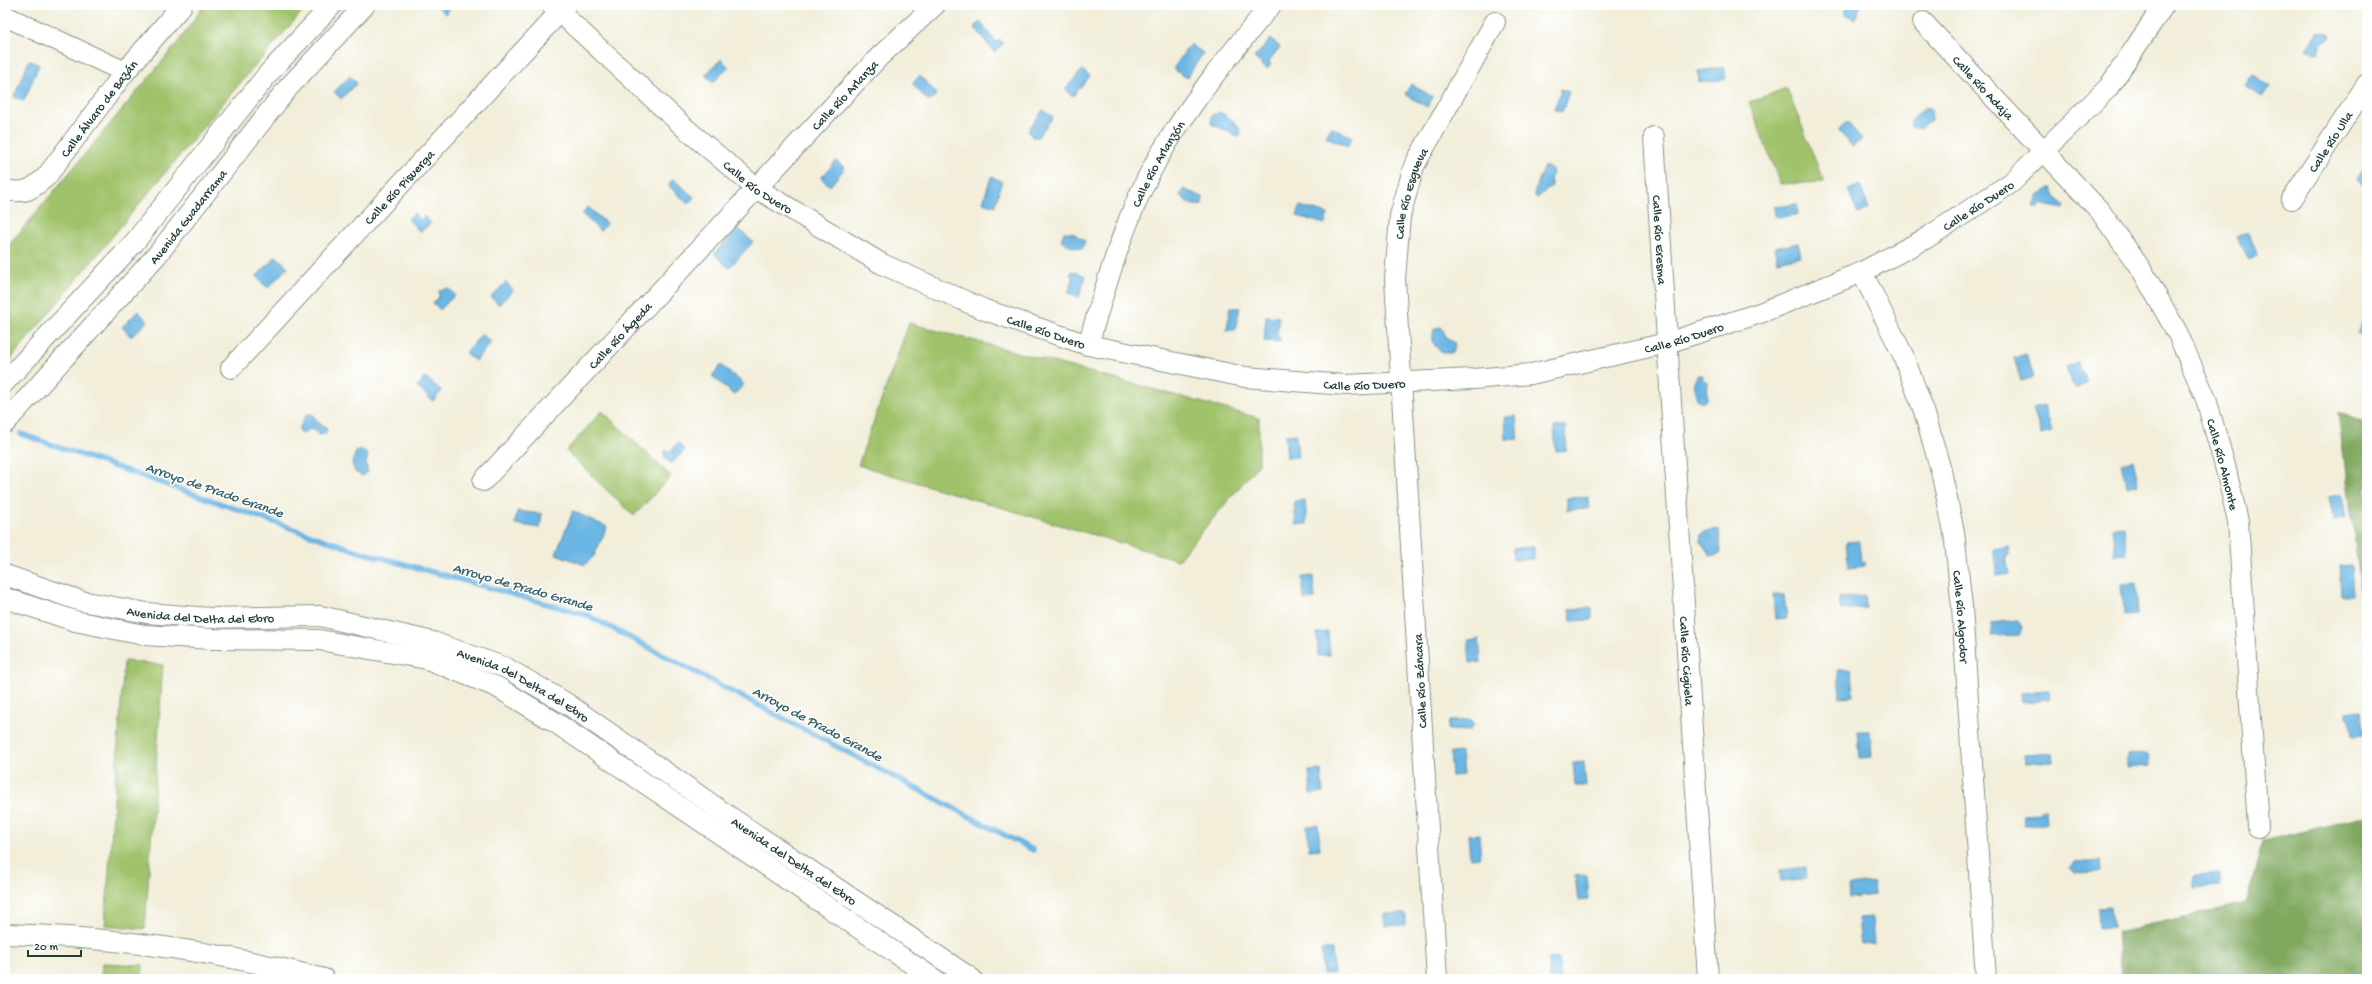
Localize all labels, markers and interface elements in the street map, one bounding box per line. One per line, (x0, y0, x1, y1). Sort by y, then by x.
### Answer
street label: Calle Río Adaja (1948, 53, 2016, 125)
street label: Calle Álvaro de Bazán (58, 57, 142, 161)
street label: Calle Río Arlanza (809, 57, 883, 134)
street label: Calle Río Ulla (2306, 109, 2358, 176)
street label: Calle Río Arlanzón (1130, 118, 1190, 210)
street label: Calle Río Esgueva (1393, 145, 1433, 240)
street label: Calle Río Pisuerga (362, 147, 439, 229)
street label: Calle Río Duero (719, 158, 795, 218)
street label: Avenida Guadarrama (147, 167, 232, 268)
street label: Calle Río Duero (1941, 178, 2018, 235)
street label: Calle Río Eresma (1648, 195, 1669, 286)
street label: Calle Río Ágeda (587, 299, 657, 373)
street label: Calle Río Duero (1004, 313, 1087, 354)
street label: Calle Río Duero (1643, 320, 1726, 358)
street label: Calle Río Duero (1323, 377, 1406, 395)
street label: Calle Río Almonte (2202, 417, 2240, 512)
water label: Arroyo de Prado Grande (143, 460, 286, 523)
water label: Arroyo de Prado Grande (450, 560, 595, 617)
street label: Calle Río Algodor (1948, 570, 1971, 665)
street label: Avenida del Delta del Ebro (125, 604, 275, 628)
street label: Calle Río Cigüela (1675, 616, 1696, 707)
street label: Calle Río Záncara (1411, 633, 1431, 728)
street label: Avenida del Delta del Ebro (455, 646, 592, 727)
water label: Arroyo de Prado Grande (749, 684, 885, 767)
street label: Avenida del Delta del Ebro (728, 815, 859, 910)
scale bar (28, 932, 81, 958)
text: 20 m (34, 941, 59, 955)

